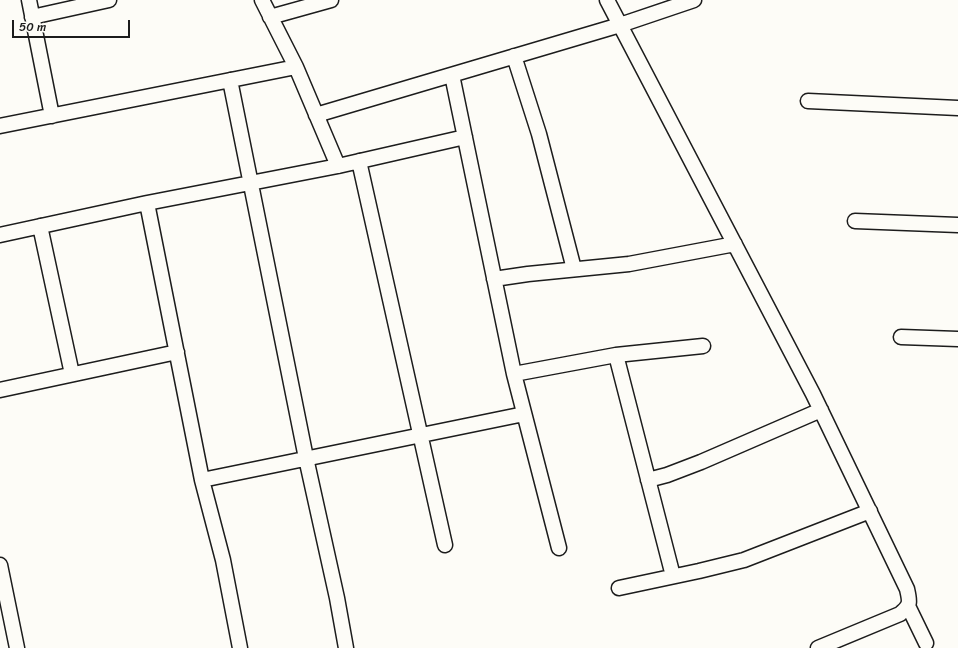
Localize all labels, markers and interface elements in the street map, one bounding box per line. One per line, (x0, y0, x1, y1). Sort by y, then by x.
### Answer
scale bar (14, 12, 132, 38)
text: 50 m (19, 16, 46, 38)

